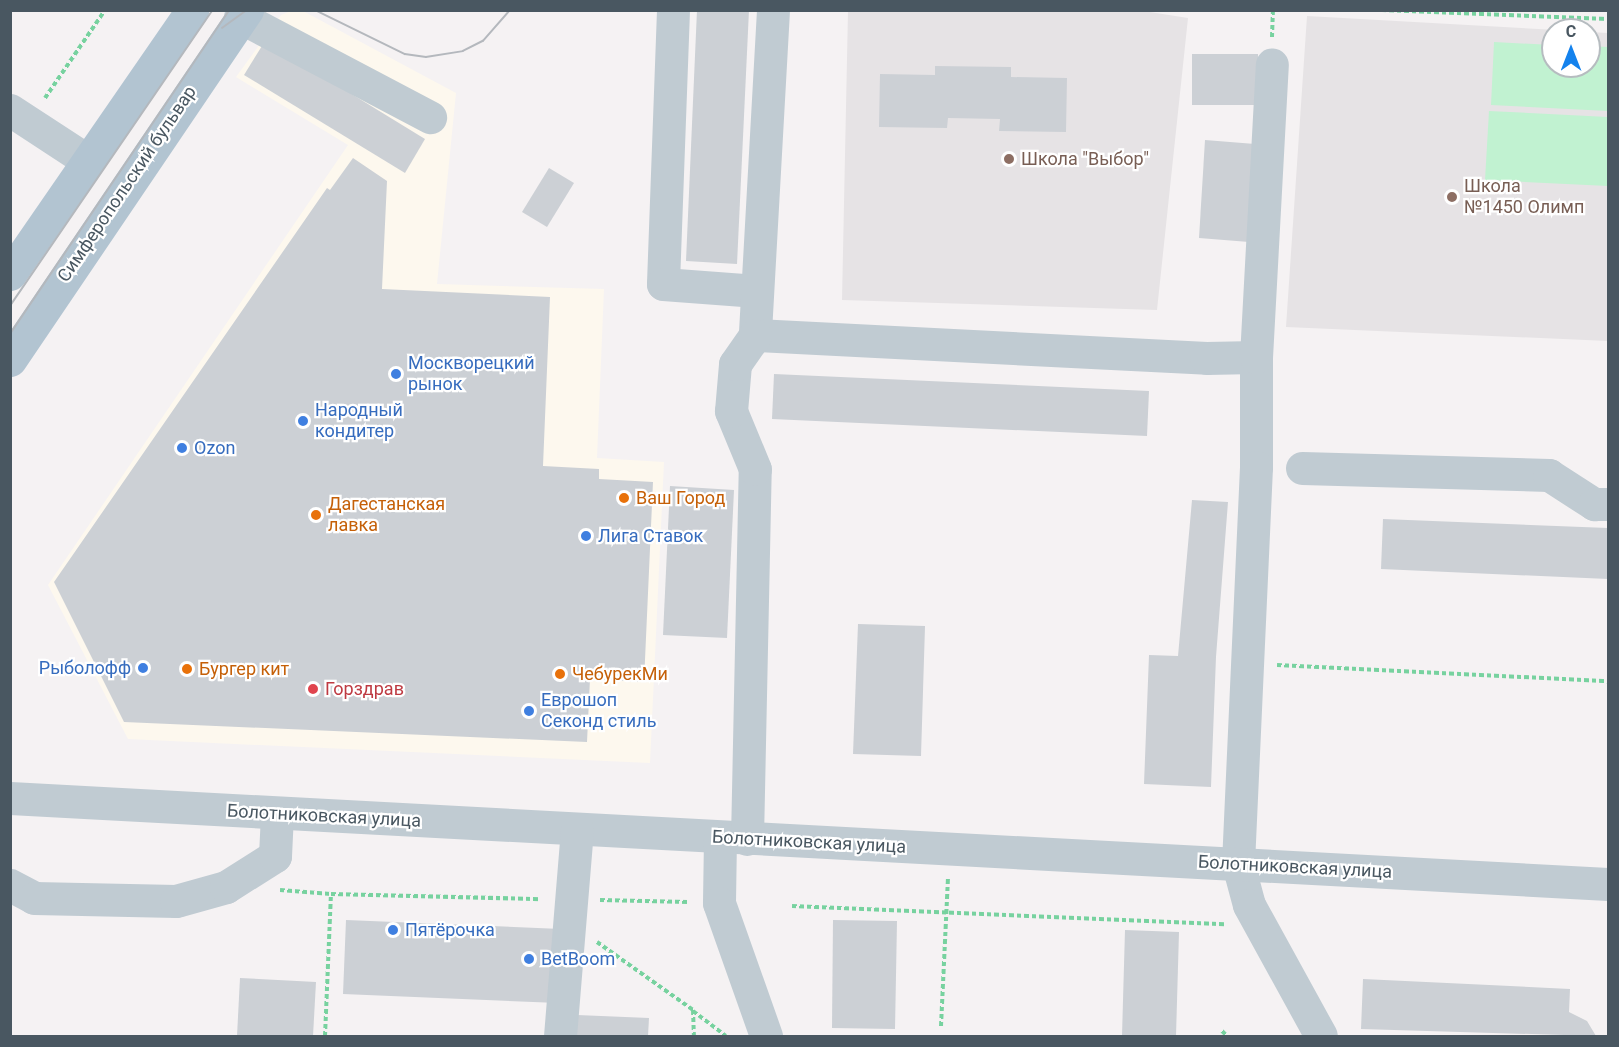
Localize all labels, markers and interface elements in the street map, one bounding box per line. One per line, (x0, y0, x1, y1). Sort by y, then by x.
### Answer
north arrow (1541, 18, 1601, 78)
text: С (1566, 22, 1576, 41)
street label: Симферопольский бульвар (53, 82, 201, 286)
place label: Школа "Выбор" (1021, 148, 1149, 170)
marker: Школа "Выбор" (1002, 152, 1016, 166)
place label: Школа №1450 Олимп (1464, 176, 1584, 219)
marker: Школа №1450 Олимп (1445, 190, 1459, 204)
place label: Москворецкий рынок (408, 353, 535, 395)
marker: Москворецкий рынок (389, 367, 403, 381)
place label: Народный кондитер (315, 400, 403, 442)
marker: Народный кондитер (296, 414, 310, 428)
place label: Ozon (194, 437, 235, 459)
marker: Ozon (175, 441, 189, 455)
place label: Ваш Город (636, 487, 725, 509)
marker: Ваш Город (617, 491, 631, 505)
place label: Дагестанская лавка (328, 494, 445, 536)
marker: Дагестанская лавка (309, 508, 323, 522)
place label: Лига Ставок (598, 525, 703, 547)
marker: Лига Ставок (579, 529, 593, 543)
place label: Рыболофф (39, 657, 131, 679)
place label: Бургер кит (199, 658, 289, 680)
marker: Рыболофф (136, 661, 150, 675)
marker: Бургер кит (180, 662, 194, 676)
place label: ЧебурекМи (572, 663, 668, 685)
marker: ЧебурекМи (553, 667, 567, 681)
place label: Горздрав (325, 678, 404, 700)
marker: Горздрав (306, 682, 320, 696)
place label: Еврошоп Секонд стиль (541, 690, 656, 732)
marker: Еврошоп Секонд стиль (522, 704, 536, 718)
street label: Болотниковская улица (226, 800, 422, 832)
street label: Болотниковская улица (711, 826, 907, 858)
street label: Болотниковская улица (1197, 851, 1393, 883)
place label: Пятёрочка (405, 919, 495, 941)
marker: Пятёрочка (386, 923, 400, 937)
place label: BetBoom (541, 948, 615, 970)
marker: BetBoom (522, 952, 536, 966)

